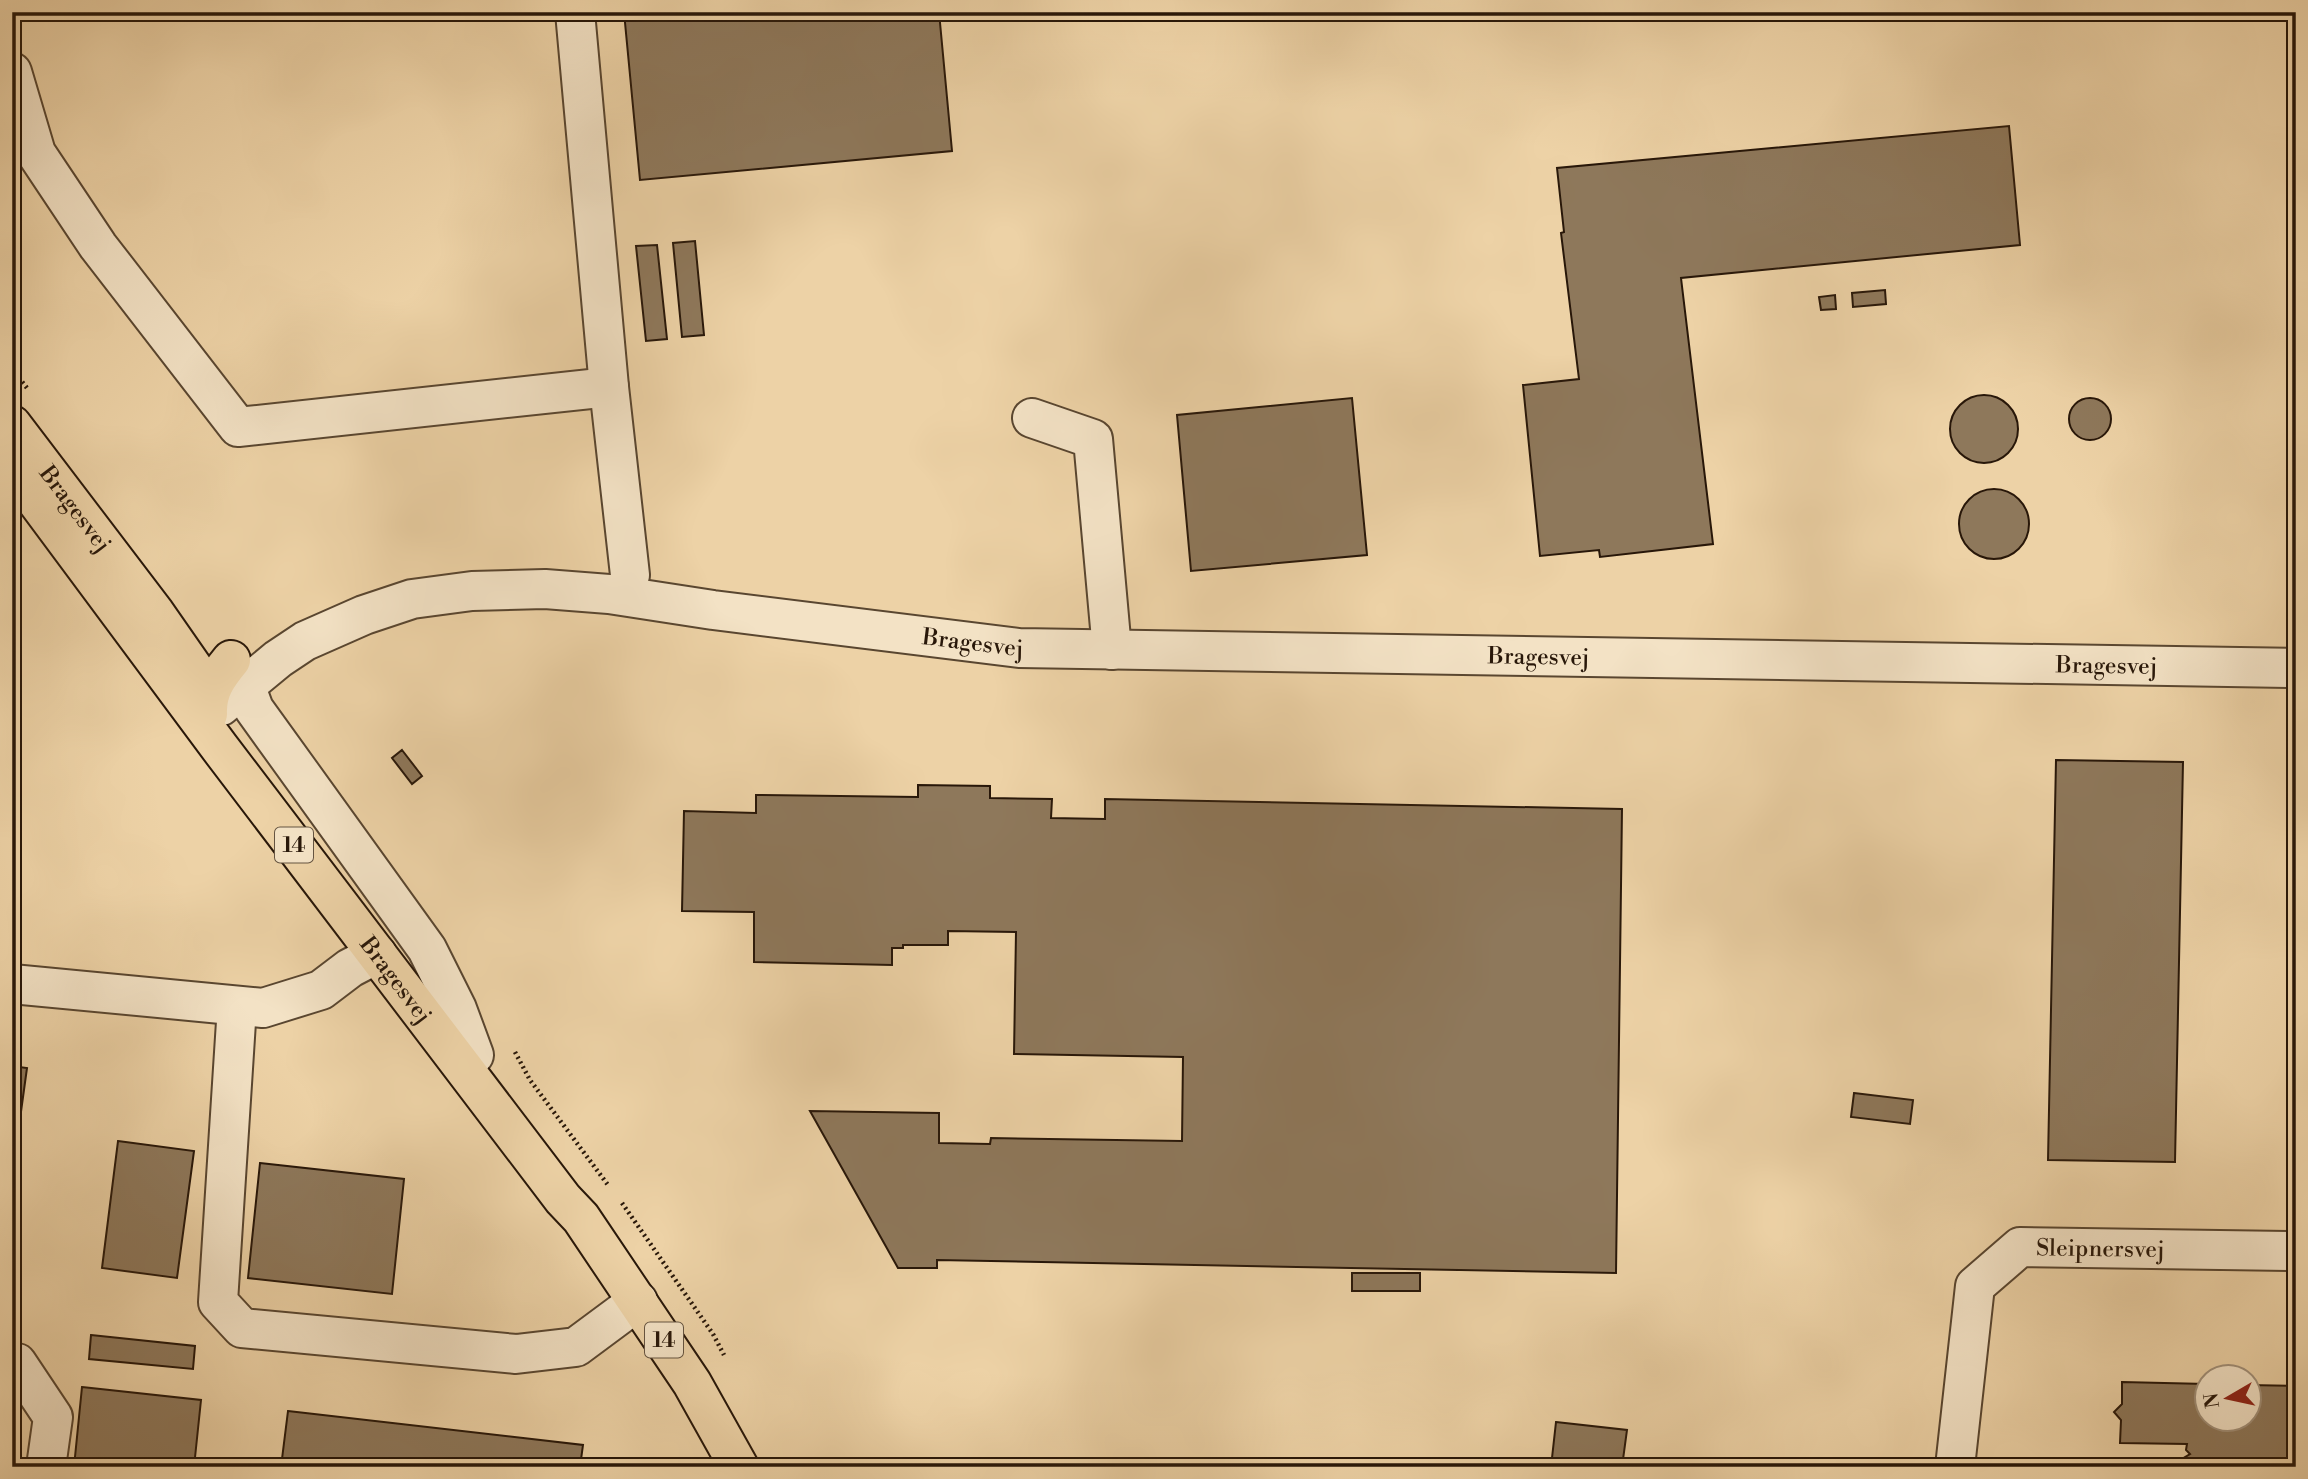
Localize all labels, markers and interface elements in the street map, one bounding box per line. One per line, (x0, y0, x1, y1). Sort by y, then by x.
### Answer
street label: Bragesvej (32, 459, 117, 558)
street label: Bragesvej (920, 623, 1024, 663)
street label: Bragesvej (1486, 642, 1590, 672)
street label: Bragesvej (2054, 651, 2158, 681)
road number: 14 (275, 828, 313, 862)
street label: Bragesvej (353, 931, 437, 1029)
street label: Sleipnersvej (2036, 1234, 2165, 1264)
road number: 14 (645, 1322, 683, 1358)
north arrow (2192, 1364, 2262, 1434)
text: N (2199, 1391, 2225, 1410)

